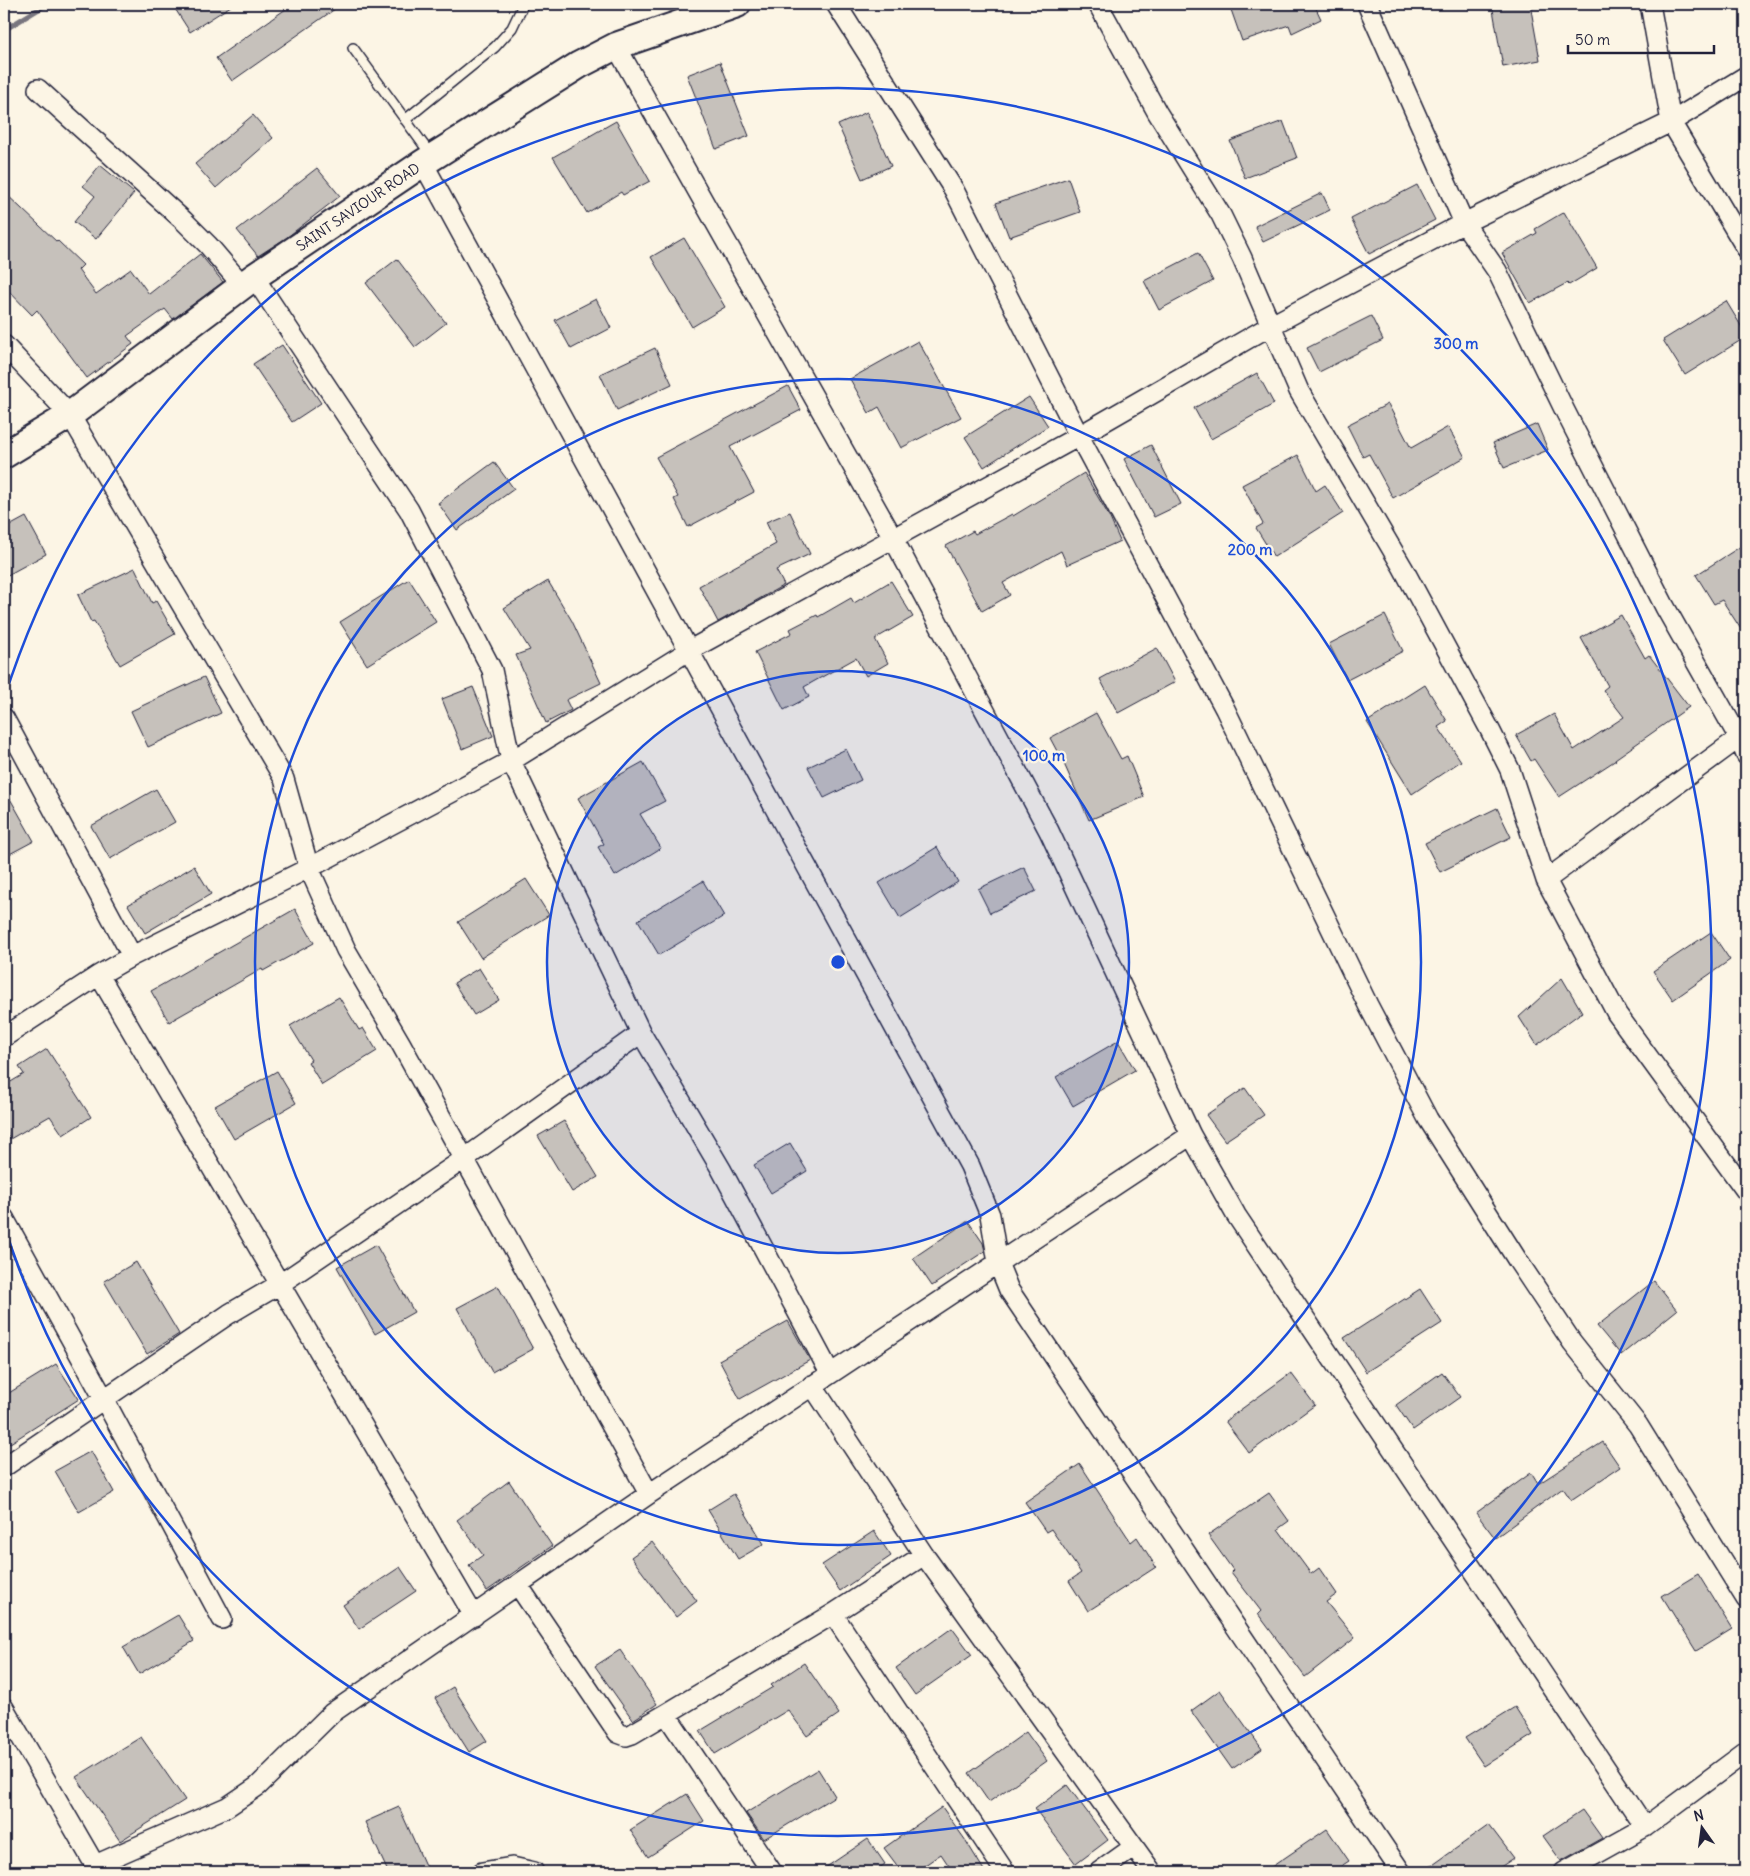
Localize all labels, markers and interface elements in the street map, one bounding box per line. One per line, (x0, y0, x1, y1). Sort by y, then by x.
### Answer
scale bar (1568, 22, 1714, 54)
text: 50 m (1575, 30, 1610, 49)
street label: SAINT SAVIOUR ROAD (293, 159, 423, 255)
text: 300 m (1434, 334, 1479, 353)
text: 200 m (1228, 540, 1272, 559)
text: 100 m (1023, 746, 1065, 765)
centre of rings (829, 953, 847, 971)
north arrow (1678, 1804, 1728, 1854)
text: N (1692, 1805, 1706, 1825)

